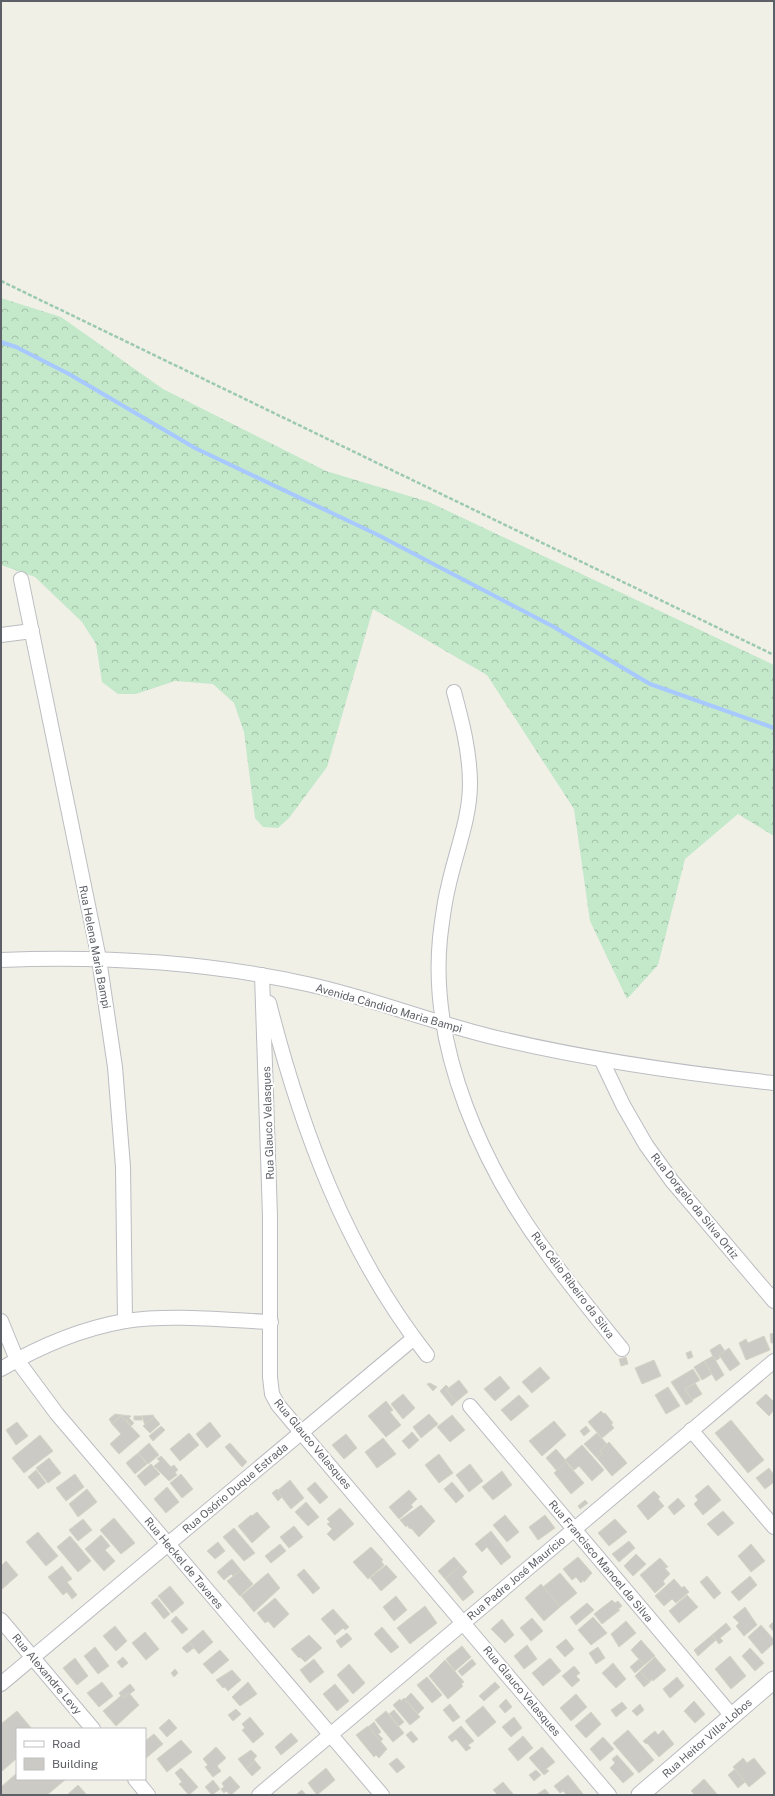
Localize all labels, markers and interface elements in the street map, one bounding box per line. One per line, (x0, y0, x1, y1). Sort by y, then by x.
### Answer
street label: Rua Helena Maria Bampi (77, 884, 113, 1010)
street label: Avenida Cândido Maria Bampi (314, 981, 464, 1035)
street label: Rua Glauco Velasques (260, 1066, 276, 1180)
street label: Rua Dorgelo da Silva Ortiz (649, 1151, 741, 1261)
street label: Rua Célio Ribeiro da Silva (529, 1230, 617, 1340)
street label: Rua Glauco Velasques (272, 1397, 354, 1492)
street label: Rua Osório Duque Estrada (180, 1441, 290, 1535)
street label: Rua Francisco Manoel da Silva (547, 1498, 655, 1624)
street label: Rua Heckel de Tavares (142, 1515, 226, 1611)
street label: Rua Padre José Maurício (465, 1534, 567, 1622)
street label: Rua Alexandre Levy (10, 1631, 84, 1717)
street label: Rua Glauco Velasques (481, 1644, 563, 1739)
street label: Rua Heitor Villa-Lobos (660, 1696, 754, 1780)
legend (16, 1728, 146, 1780)
text: Road (52, 1737, 80, 1751)
text: Building (52, 1757, 98, 1771)

